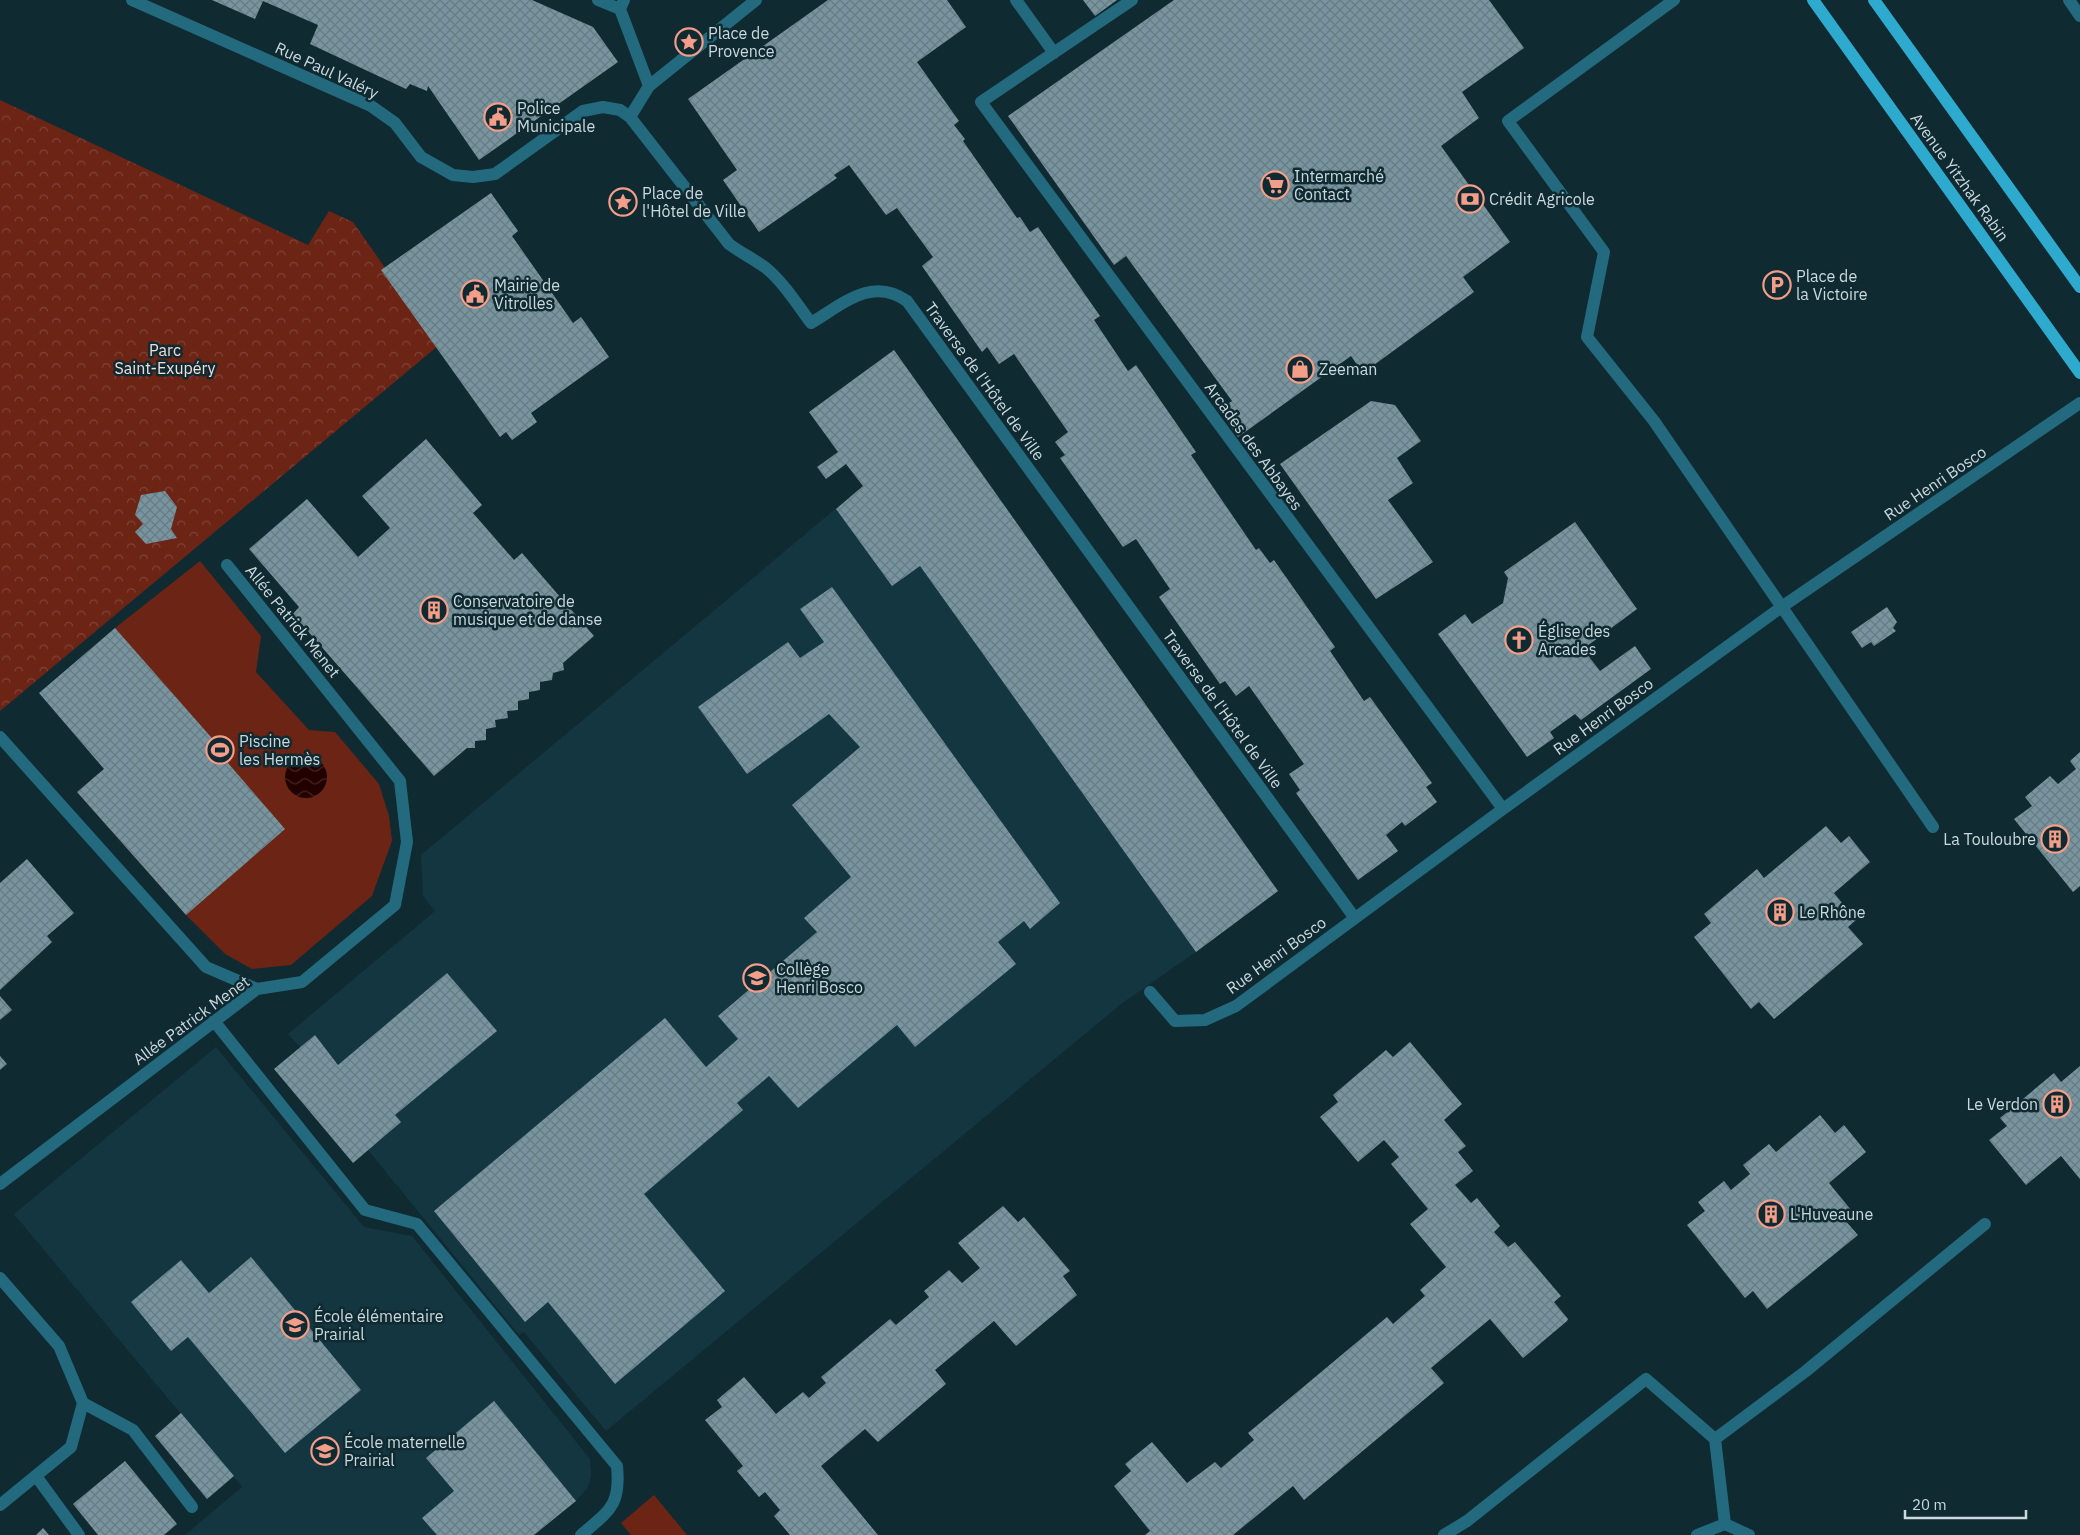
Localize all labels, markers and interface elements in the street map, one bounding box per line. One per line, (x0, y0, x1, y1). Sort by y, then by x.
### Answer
place label: Place de Provence (708, 23, 775, 61)
place icon: Place de Provence (674, 27, 704, 57)
street label: Rue Paul Valéry (272, 37, 382, 103)
place label: Police Municipale (517, 98, 595, 136)
public building icon: Police Municipale (483, 102, 513, 132)
street label: Avenue Yitzhak Rabin (1907, 109, 2013, 245)
place label: Intermarché Contact (1294, 166, 1384, 204)
supermarket icon: Intermarché Contact (1260, 170, 1290, 200)
place label: Place de l'Hôtel de Ville (642, 183, 746, 221)
bank icon: Crédit Agricole (1455, 184, 1485, 214)
place icon: Place de l'Hôtel de Ville (608, 187, 638, 217)
place label: Crédit Agricole (1489, 189, 1595, 209)
place label: Place de la Victoire (1796, 266, 1868, 304)
parking icon: Place de la Victoire (1762, 270, 1792, 300)
place label: Mairie de Vitrolles (494, 275, 560, 313)
public building icon: Mairie de Vitrolles (460, 279, 490, 309)
street label: Traverse de l'Hôtel de Ville (921, 298, 1049, 464)
park label: Parc Saint-Exupéry (114, 340, 216, 378)
shop icon: Zeeman (1285, 354, 1315, 384)
place label: Zeeman (1319, 359, 1377, 379)
street label: Arcades des Abbayes (1201, 378, 1307, 514)
street label: Rue Henri Bosco (1880, 441, 1990, 525)
street label: Allée Patrick Menet (241, 561, 345, 681)
place label: Conservatoire de musique et de danse (453, 591, 602, 629)
building icon: Conservatoire de musique et de danse (419, 595, 449, 625)
place label: Église des Arcades (1538, 620, 1610, 659)
church icon: Église des Arcades (1504, 625, 1534, 655)
street label: Traverse de l'Hôtel de Ville (1159, 626, 1287, 792)
street label: Rue Henri Bosco (1549, 673, 1657, 759)
place label: Piscine les Hermès (239, 731, 320, 769)
sports icon: Piscine les Hermès (205, 735, 235, 765)
building icon: La Touloubre (2040, 824, 2070, 854)
place label: La Touloubre (1943, 829, 2036, 849)
building icon: Le Rhône (1765, 897, 1795, 927)
place label: Le Rhône (1799, 902, 1866, 922)
street label: Rue Henri Bosco (1222, 912, 1330, 998)
place label: Collège Henri Bosco (776, 959, 863, 997)
school or university icon: Collège Henri Bosco (742, 963, 772, 993)
street label: Allée Patrick Menet (129, 971, 253, 1069)
building icon: Le Verdon (2042, 1089, 2072, 1119)
place label: Le Verdon (1966, 1094, 2038, 1114)
building icon: L'Huveaune (1756, 1199, 1786, 1229)
place label: L'Huveaune (1790, 1204, 1873, 1224)
place label: École élémentaire Prairial (314, 1305, 444, 1344)
school or university icon: École élémentaire Prairial (280, 1310, 310, 1340)
place label: École maternelle Prairial (344, 1431, 465, 1470)
school or university icon: École maternelle Prairial (310, 1436, 340, 1466)
scale bar (1905, 1488, 2026, 1520)
text: 20 m (1912, 1495, 1947, 1514)

